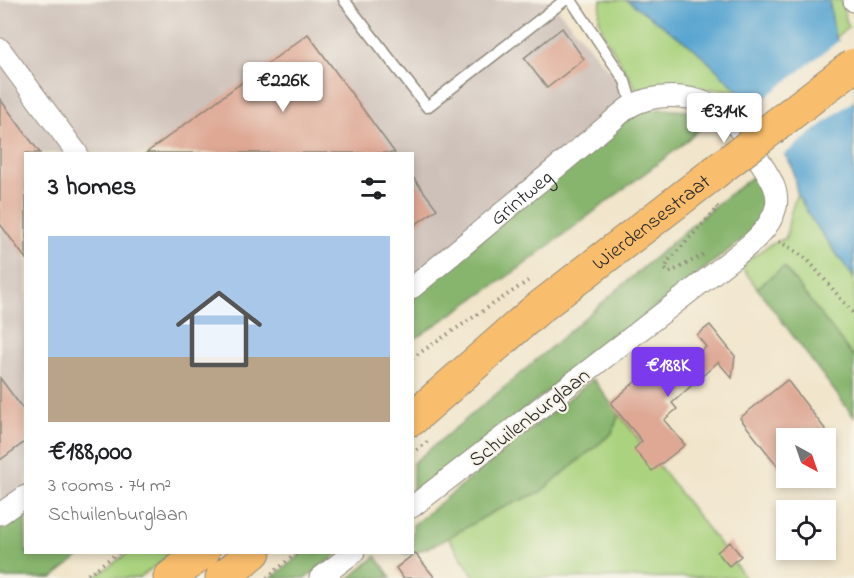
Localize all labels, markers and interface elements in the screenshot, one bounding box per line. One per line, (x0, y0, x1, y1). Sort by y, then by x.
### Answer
pin: €226K (241, 62, 325, 113)
text: €226K (257, 67, 309, 96)
pin: €314K (682, 93, 766, 144)
text: €314K (701, 98, 747, 127)
street label: Grintweg (485, 164, 562, 234)
street label: Wierdensestraat (586, 168, 718, 279)
text: 3 homes (48, 169, 136, 207)
icon: filters (357, 172, 390, 205)
icon: home (165, 275, 273, 383)
pin: €188K (626, 347, 710, 398)
text: €188K (646, 352, 691, 381)
street label: Schuilenburglaan (463, 362, 598, 477)
north arrow (776, 428, 836, 488)
map controls (776, 428, 836, 560)
text: €188,000 (48, 434, 132, 472)
text: 3 rooms · 74 m² (48, 472, 171, 501)
button: locate (776, 500, 836, 560)
text: Schuilenburglaan (48, 501, 188, 530)

